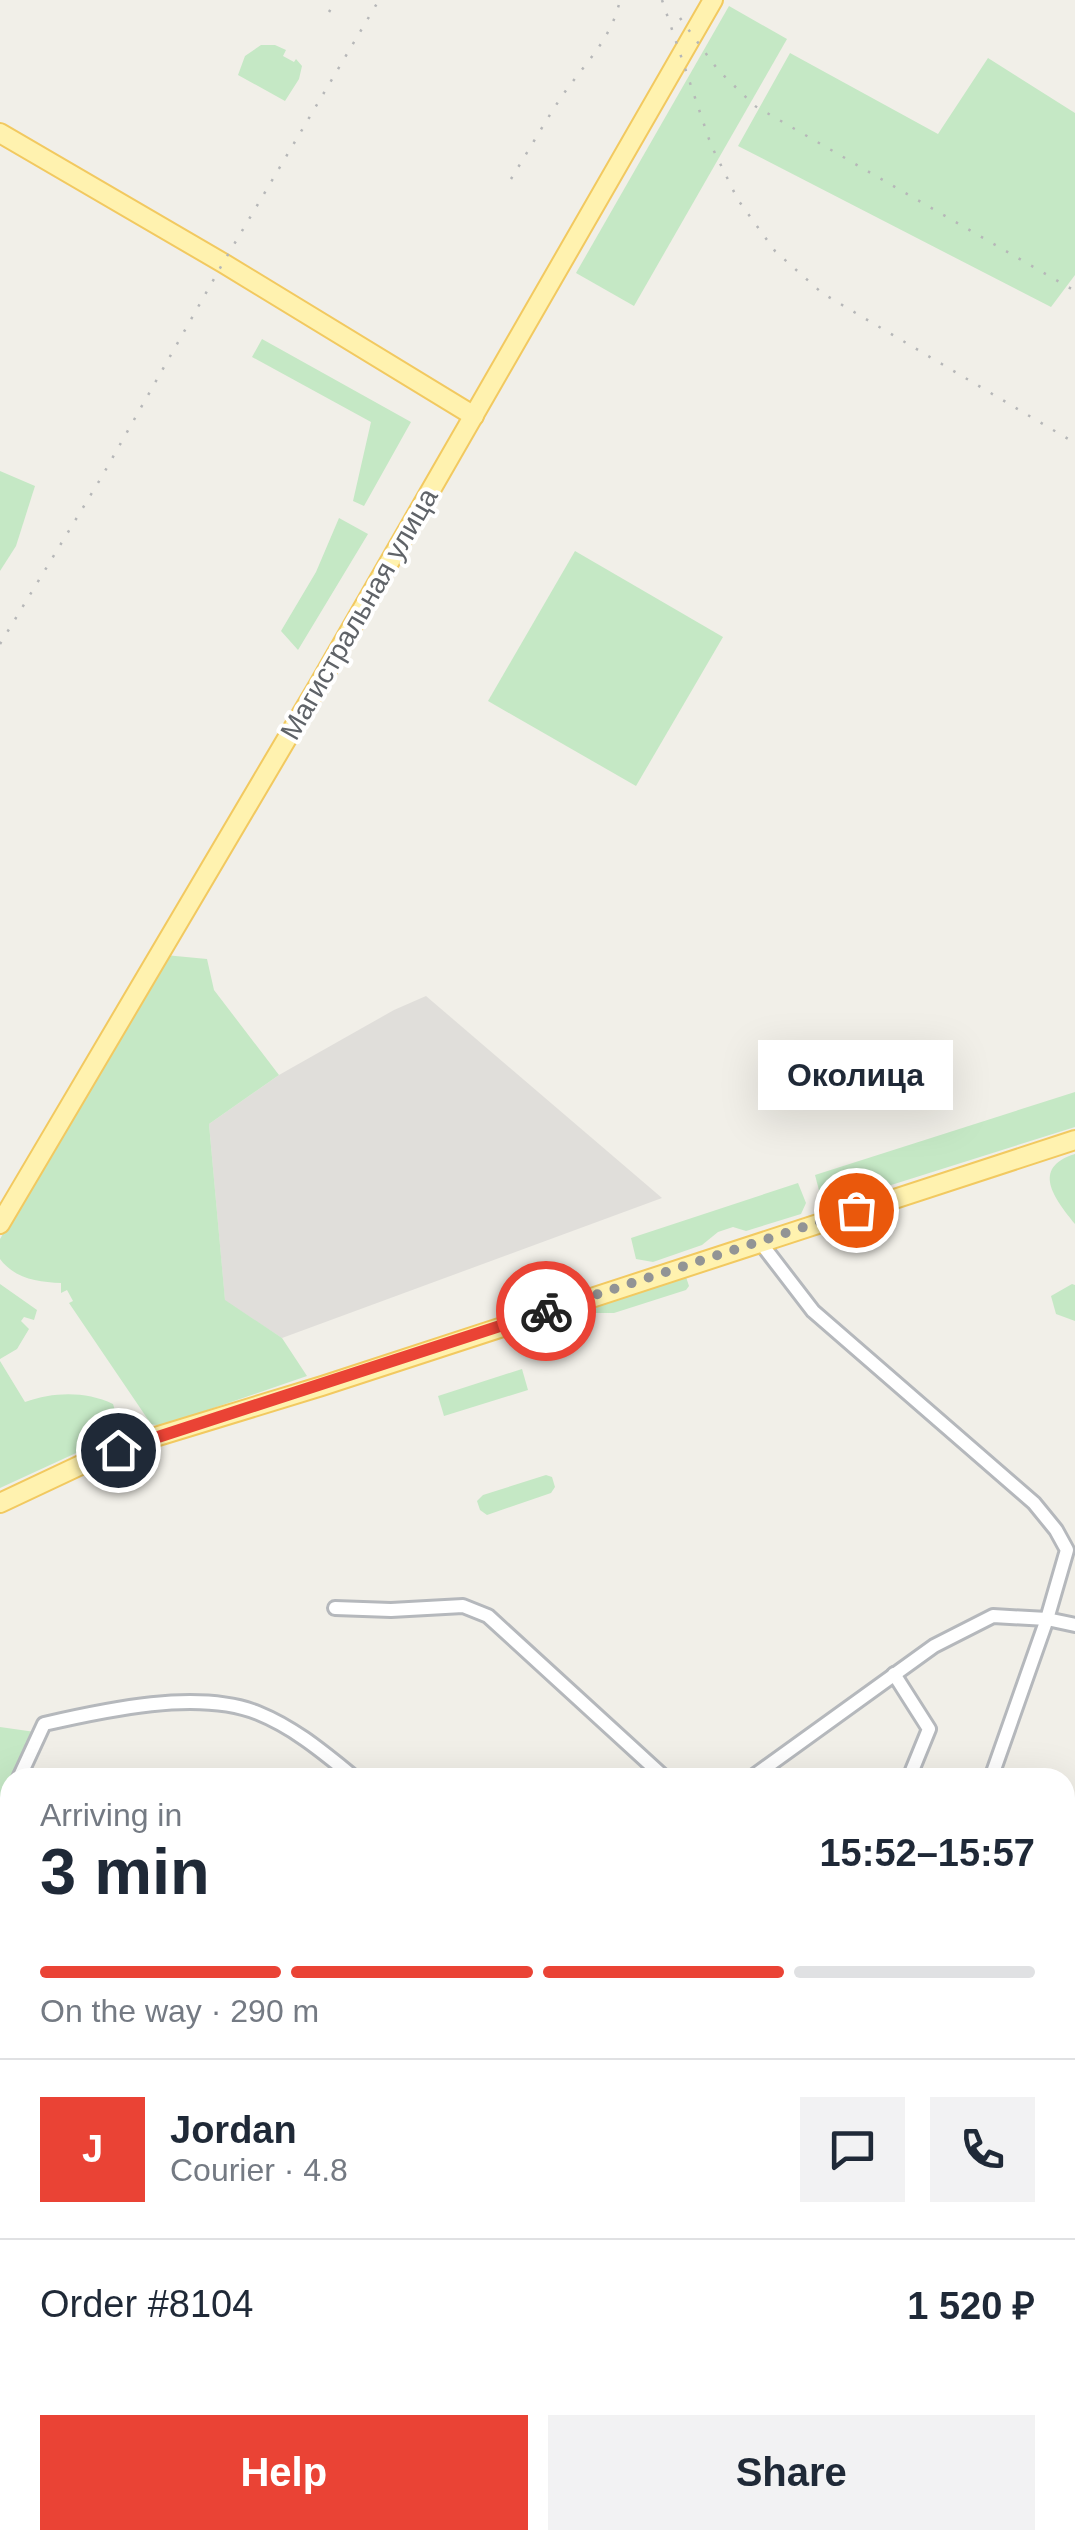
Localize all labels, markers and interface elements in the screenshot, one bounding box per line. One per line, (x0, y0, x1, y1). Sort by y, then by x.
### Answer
street label: Магистральная улица (274, 483, 444, 745)
callout: Околица (758, 1040, 954, 1110)
text: Околица (787, 1057, 924, 1093)
pin (814, 1168, 899, 1253)
icon: bag (829, 1183, 884, 1238)
courier (496, 1261, 596, 1361)
icon: bike (519, 1284, 574, 1339)
pin (76, 1408, 161, 1493)
icon: home (91, 1423, 146, 1478)
text: Arriving in (40, 1797, 182, 1833)
text: 15:52–15:57 (819, 1832, 1035, 1874)
text: 3 min (40, 1835, 210, 1908)
text: On the way · 290 m (40, 1993, 319, 2029)
button: chat (800, 2097, 905, 2202)
button: phone (930, 2097, 1035, 2202)
text: Jordan (170, 2109, 297, 2151)
text: J (82, 2128, 103, 2170)
text: Courier · 4.8 (170, 2152, 348, 2188)
text: Order #8104 (40, 2283, 253, 2325)
text: 1 520 ₽ (907, 2285, 1035, 2327)
button: Help (40, 2415, 528, 2530)
button: Share (548, 2415, 1035, 2530)

